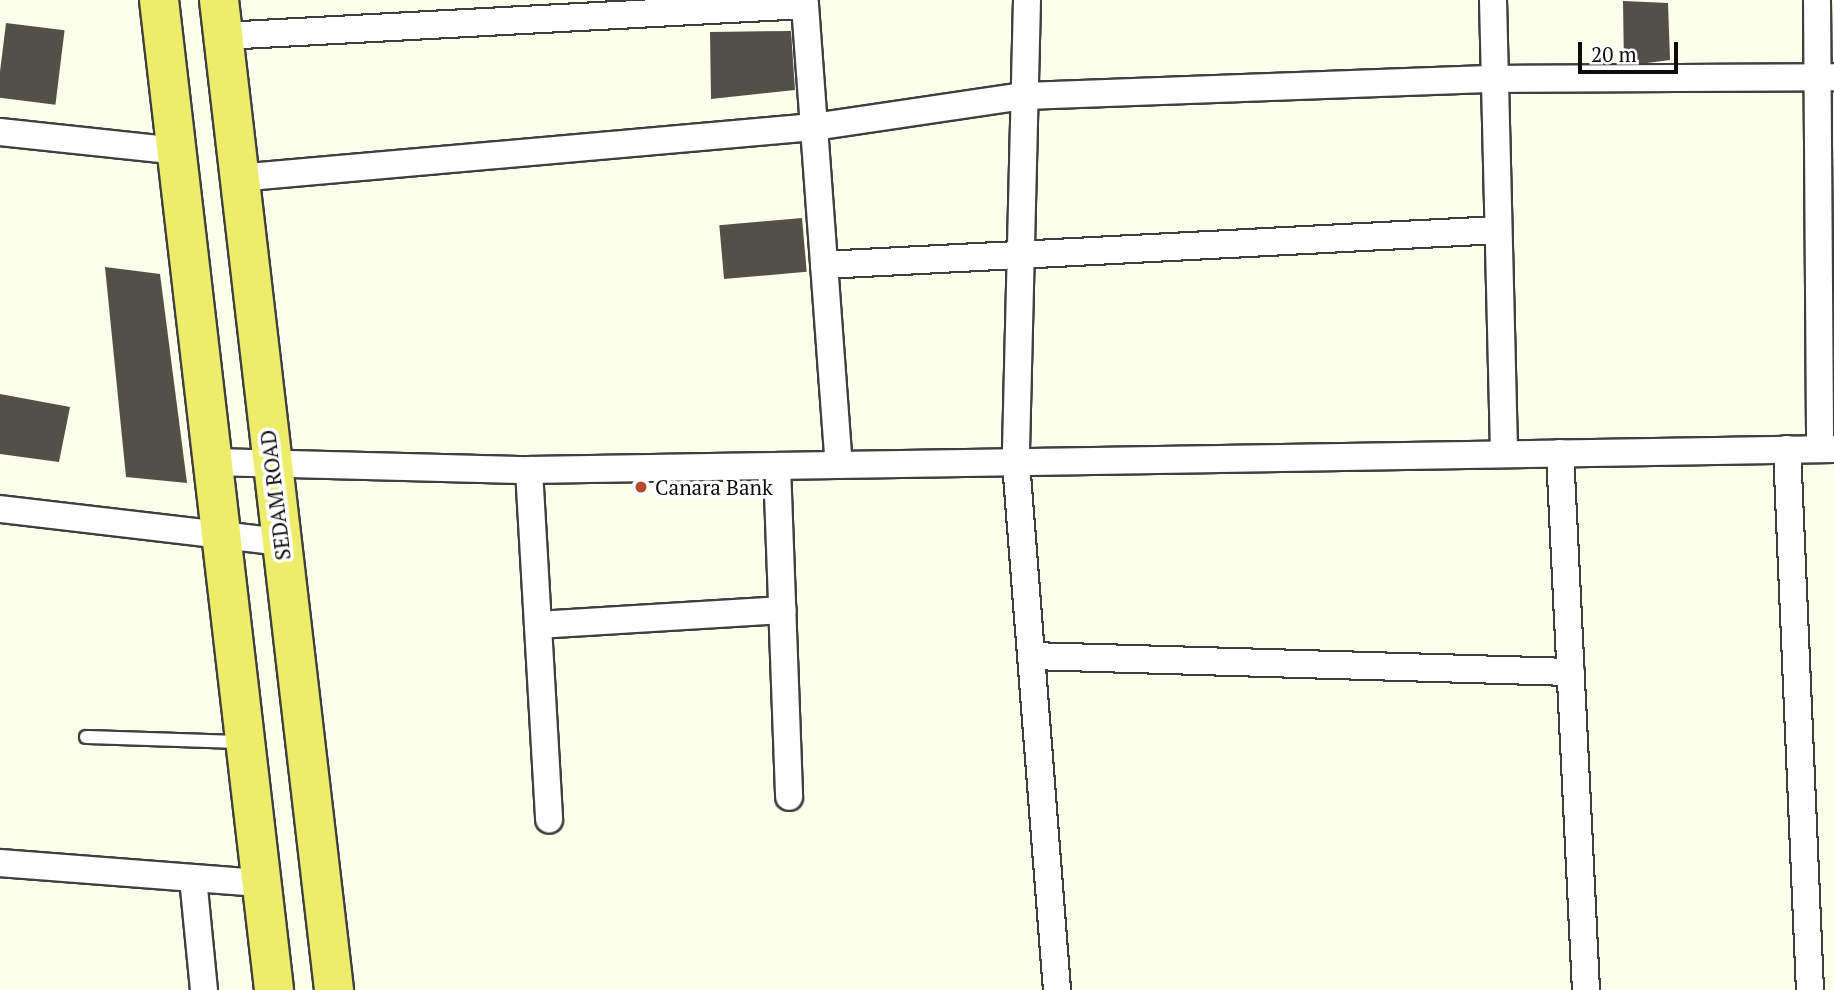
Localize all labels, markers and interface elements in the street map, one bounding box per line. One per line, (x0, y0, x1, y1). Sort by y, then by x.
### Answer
scale bar (1582, 28, 1682, 72)
text: 20 m (1591, 40, 1637, 68)
street label: SEDAM ROAD (254, 428, 296, 562)
place label: Canara Bank (655, 474, 773, 500)
marker: Canara Bank (633, 479, 649, 495)

